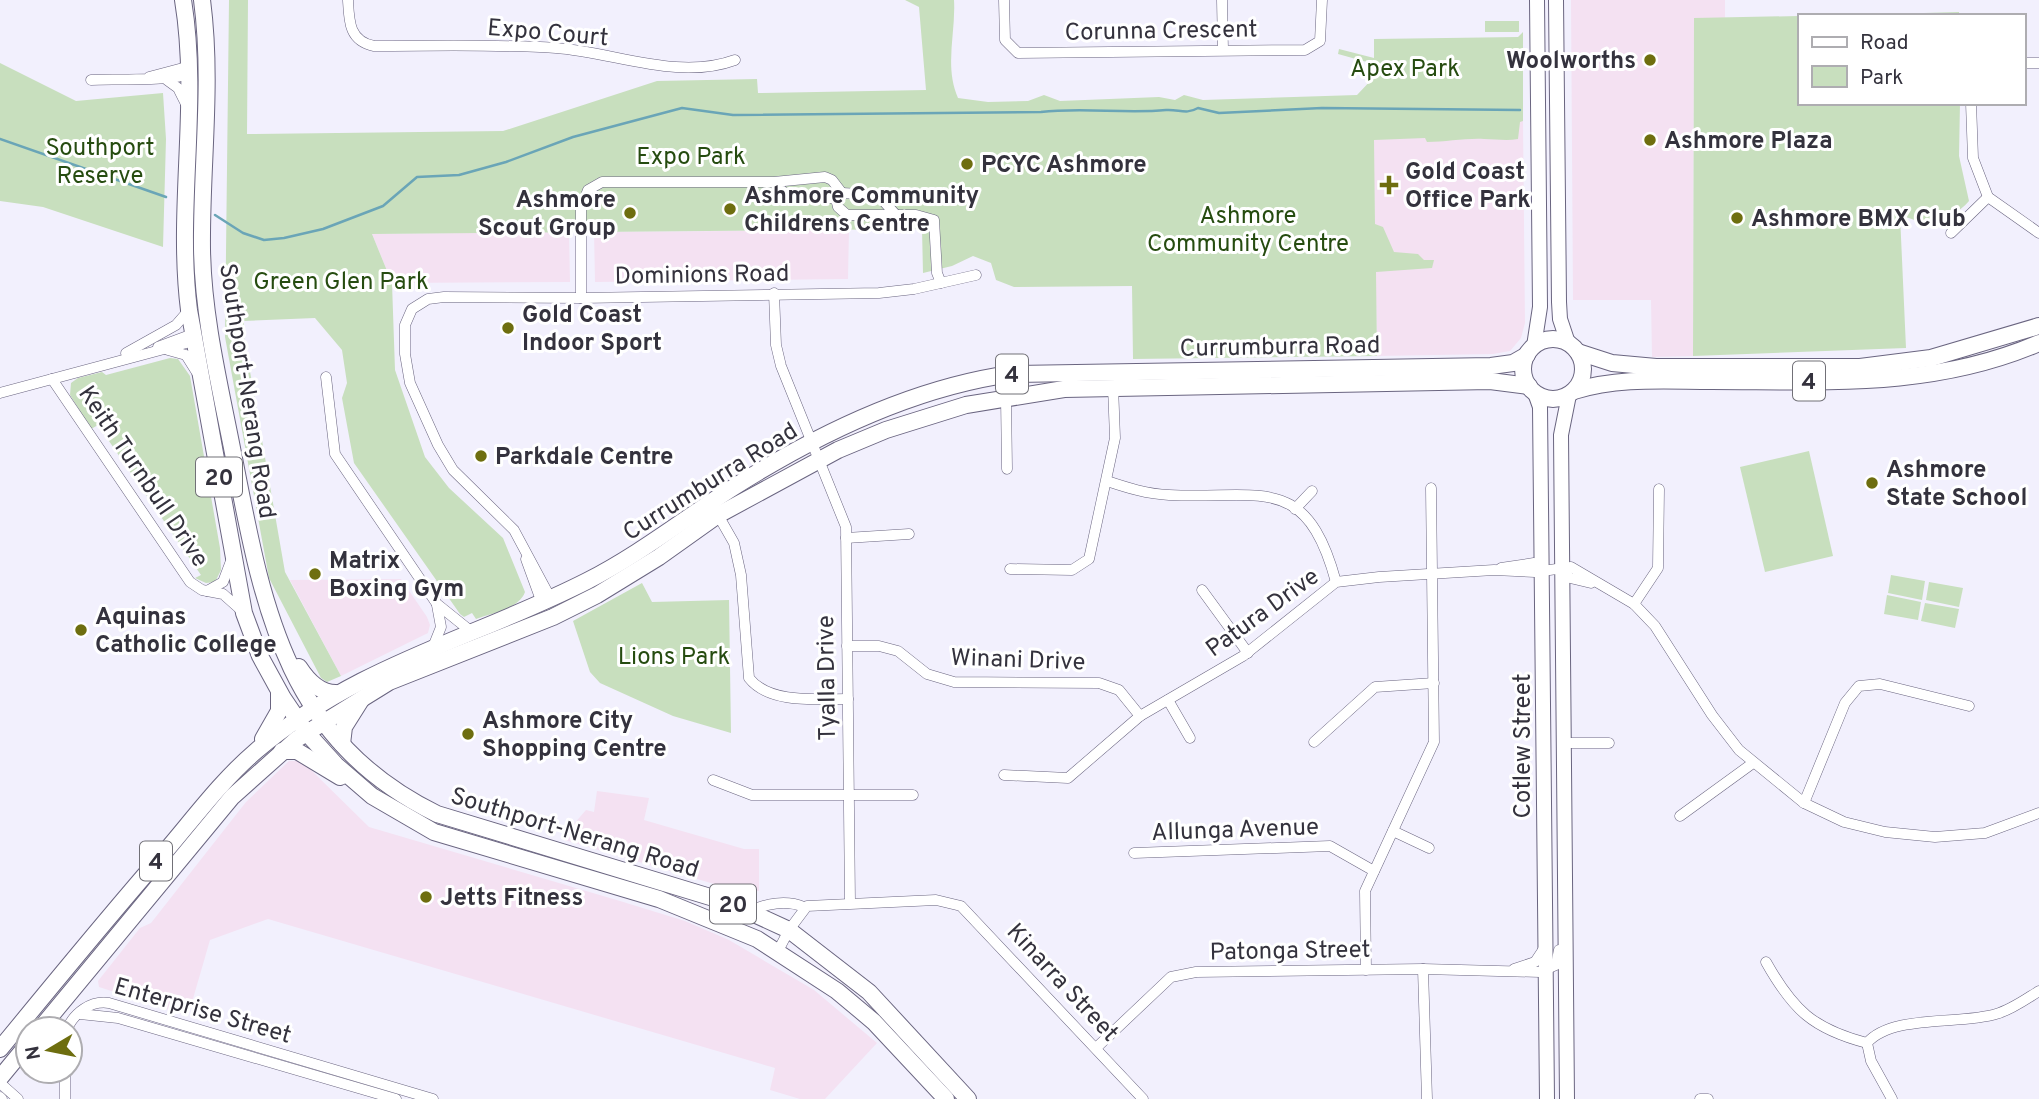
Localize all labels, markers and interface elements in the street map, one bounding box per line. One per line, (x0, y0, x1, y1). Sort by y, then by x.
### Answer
street label: Expo Court (486, 14, 610, 54)
legend (1798, 14, 2025, 105)
street label: Corunna Crescent (1064, 15, 1258, 49)
text: Road (1860, 30, 1909, 57)
place label: Woolworths (1506, 47, 1636, 77)
marker: Woolworths (1642, 52, 1658, 68)
park label: Apex Park (1350, 55, 1460, 85)
text: Park (1860, 65, 1903, 92)
place label: Ashmore Plaza (1664, 127, 1833, 157)
marker: Ashmore Plaza (1642, 132, 1658, 148)
park label: Southport Reserve (45, 134, 155, 192)
park label: Expo Park (636, 143, 746, 173)
place label: PCYC Ashmore (981, 151, 1147, 181)
marker: PCYC Ashmore (959, 156, 975, 172)
place label: Gold Coast Office Park (1405, 158, 1531, 216)
marker: Gold Coast Office Park (1379, 175, 1399, 195)
place label: Ashmore Community Childrens Centre (744, 182, 979, 240)
place label: Ashmore Scout Group (478, 186, 616, 244)
marker: Ashmore Community Childrens Centre (722, 201, 738, 217)
park label: Ashmore Community Centre (1147, 202, 1349, 260)
marker: Ashmore Scout Group (622, 205, 638, 221)
place label: Ashmore BMX Club (1751, 205, 1966, 235)
marker: Ashmore BMX Club (1729, 210, 1745, 226)
street label: Dominions Road (614, 259, 790, 293)
street label: Southport-Nerang Road (211, 262, 281, 521)
park label: Green Glen Park (253, 268, 429, 298)
place label: Gold Coast Indoor Sport (522, 301, 662, 359)
marker: Gold Coast Indoor Sport (500, 320, 516, 336)
street label: Currumburra Road (1179, 331, 1381, 365)
road number: 4 (996, 354, 1028, 394)
road number: 4 (1793, 362, 1825, 400)
street label: Keith Turnbull Drive (70, 381, 214, 574)
street label: Currumburra Road (618, 417, 804, 549)
place label: Parkdale Centre (495, 443, 673, 473)
marker: Parkdale Centre (473, 448, 489, 464)
place label: Ashmore State School (1886, 456, 2027, 514)
road number: 20 (196, 457, 242, 496)
marker: Ashmore State School (1864, 475, 1880, 491)
place label: Matrix Boxing Gym (329, 547, 464, 605)
street label: Patura Drive (1201, 562, 1326, 665)
marker: Matrix Boxing Gym (307, 566, 323, 582)
place label: Aquinas Catholic College (95, 603, 277, 661)
street label: Tyalla Drive (812, 615, 844, 741)
marker: Aquinas Catholic College (73, 622, 89, 638)
park label: Lions Park (618, 643, 730, 673)
street label: Winani Drive (950, 644, 1086, 678)
street label: Cotlew Street (1509, 673, 1539, 819)
place label: Ashmore City Shopping Centre (482, 707, 667, 765)
marker: Ashmore City Shopping Centre (460, 726, 476, 742)
street label: Southport-Nerang Road (447, 782, 702, 886)
street label: Allunga Avenue (1151, 813, 1319, 849)
road number: 4 (140, 842, 172, 880)
place label: Jetts Fitness (440, 884, 583, 914)
road number: 20 (710, 884, 756, 923)
marker: Jetts Fitness (418, 889, 434, 905)
street label: Kinarra Street (999, 918, 1124, 1049)
street label: Patonga Street (1209, 936, 1371, 968)
street label: Enterprise Street (110, 972, 295, 1052)
north arrow (14, 1015, 84, 1085)
text: N (21, 1044, 47, 1061)

